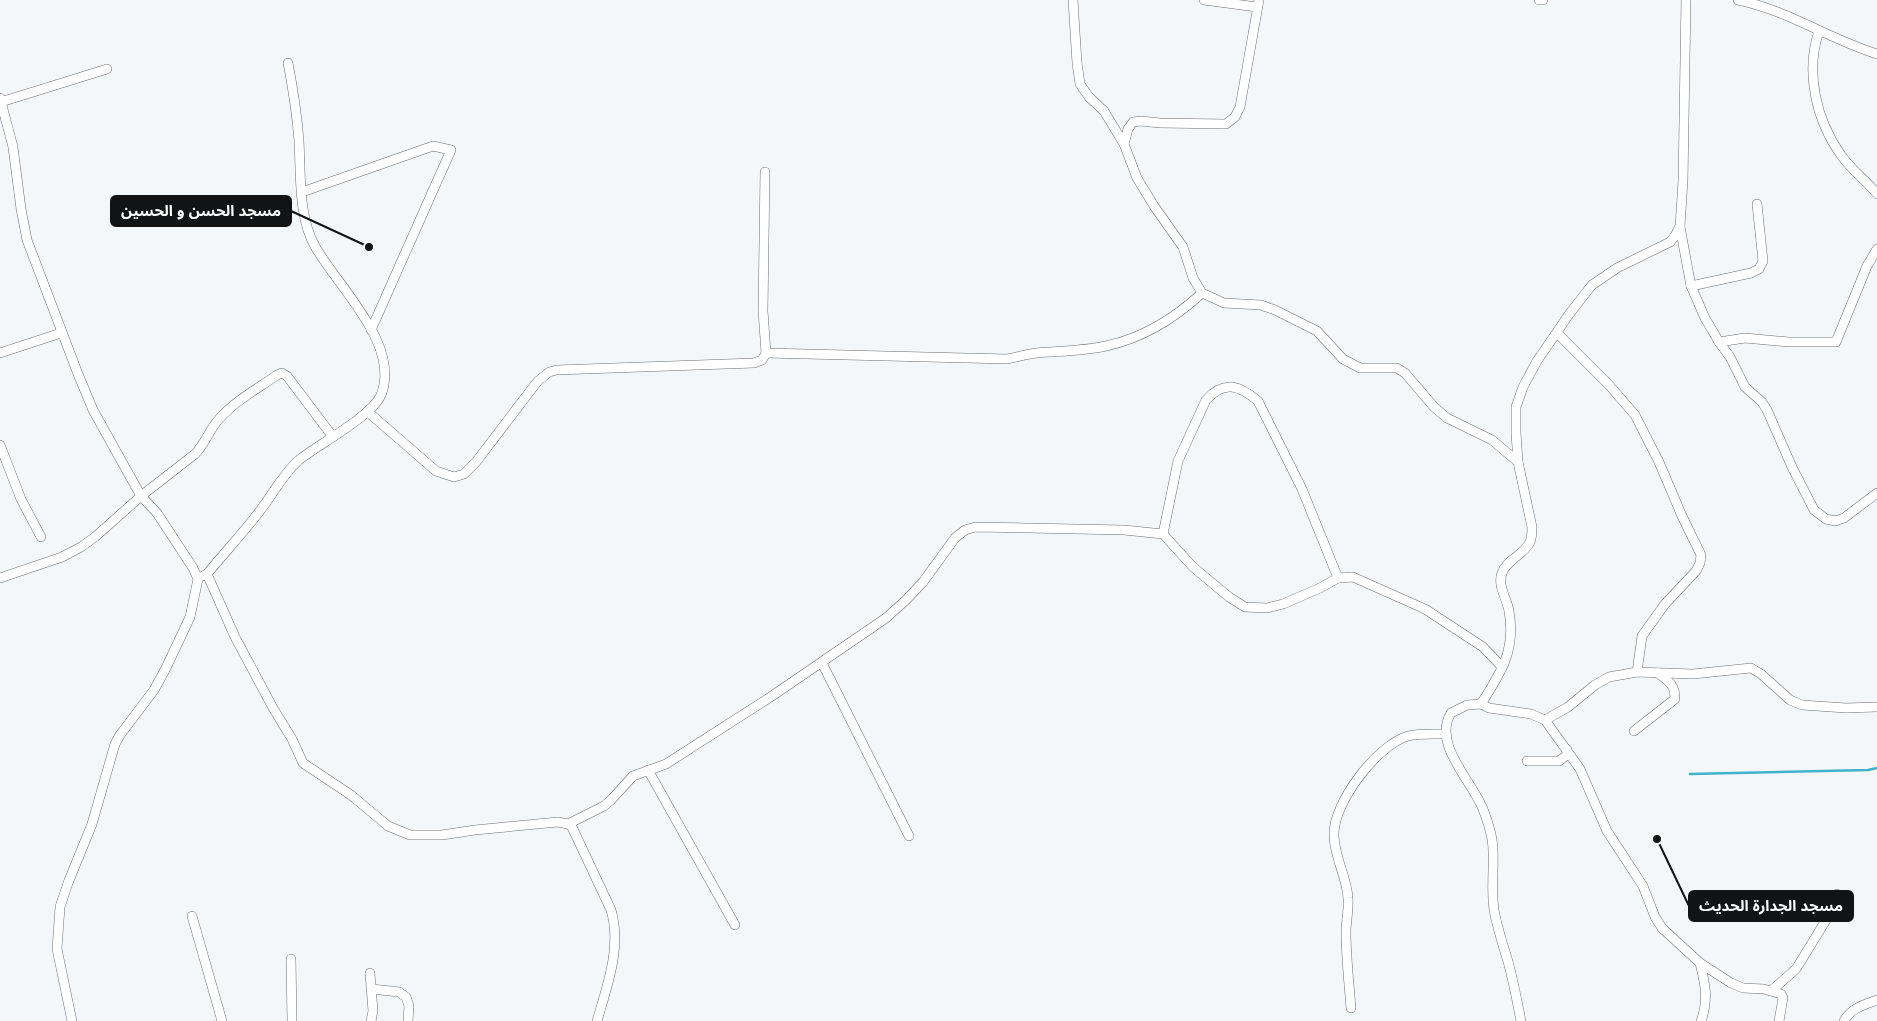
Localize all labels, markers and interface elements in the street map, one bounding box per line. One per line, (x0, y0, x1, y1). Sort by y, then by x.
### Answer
callout: مسجد الحسن و الحسين (111, 196, 291, 226)
text: مسجد الحسن و الحسين (121, 201, 281, 220)
callout: مسجد الجدارة الحديث (1689, 891, 1853, 921)
text: مسجد الجدارة الحديث (1699, 896, 1843, 915)

